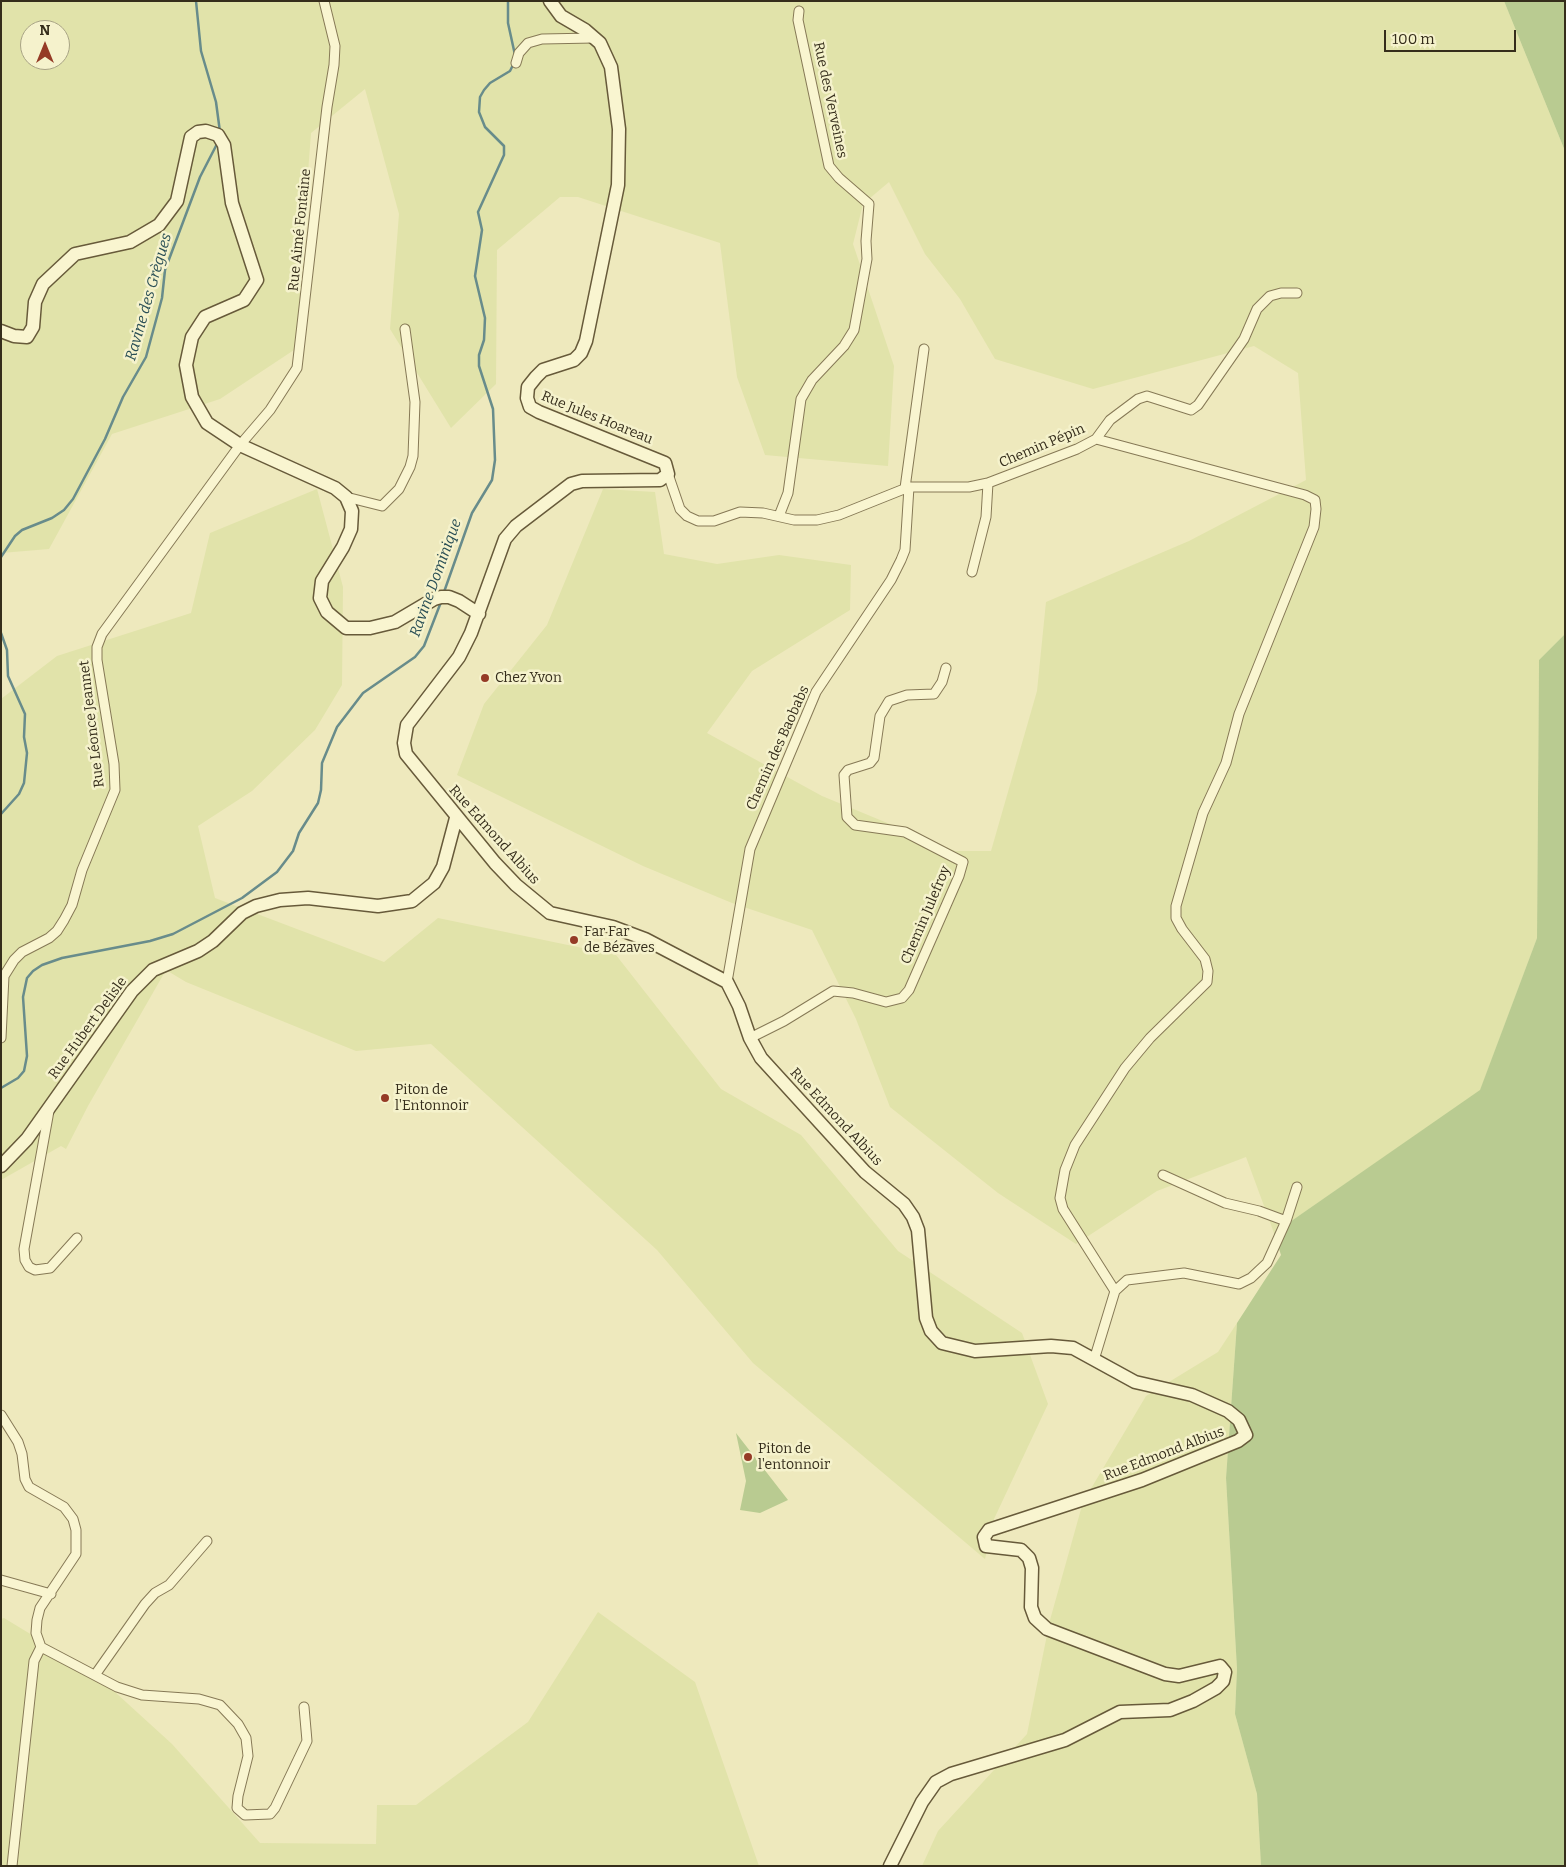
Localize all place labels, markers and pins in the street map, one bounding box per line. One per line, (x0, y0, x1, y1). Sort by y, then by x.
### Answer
place label: Chez Yvon (495, 670, 562, 686)
marker: Chez Yvon (479, 672, 491, 684)
place label: Far Far de Bézaves (584, 924, 655, 956)
marker: Far Far de Bézaves (568, 934, 580, 946)
place label: Piton de l'Entonnoir (395, 1082, 468, 1114)
marker: Piton de l'Entonnoir (379, 1092, 391, 1104)
place label: Piton de l'entonnoir (758, 1441, 830, 1474)
marker: Piton de l'entonnoir (742, 1451, 754, 1463)

